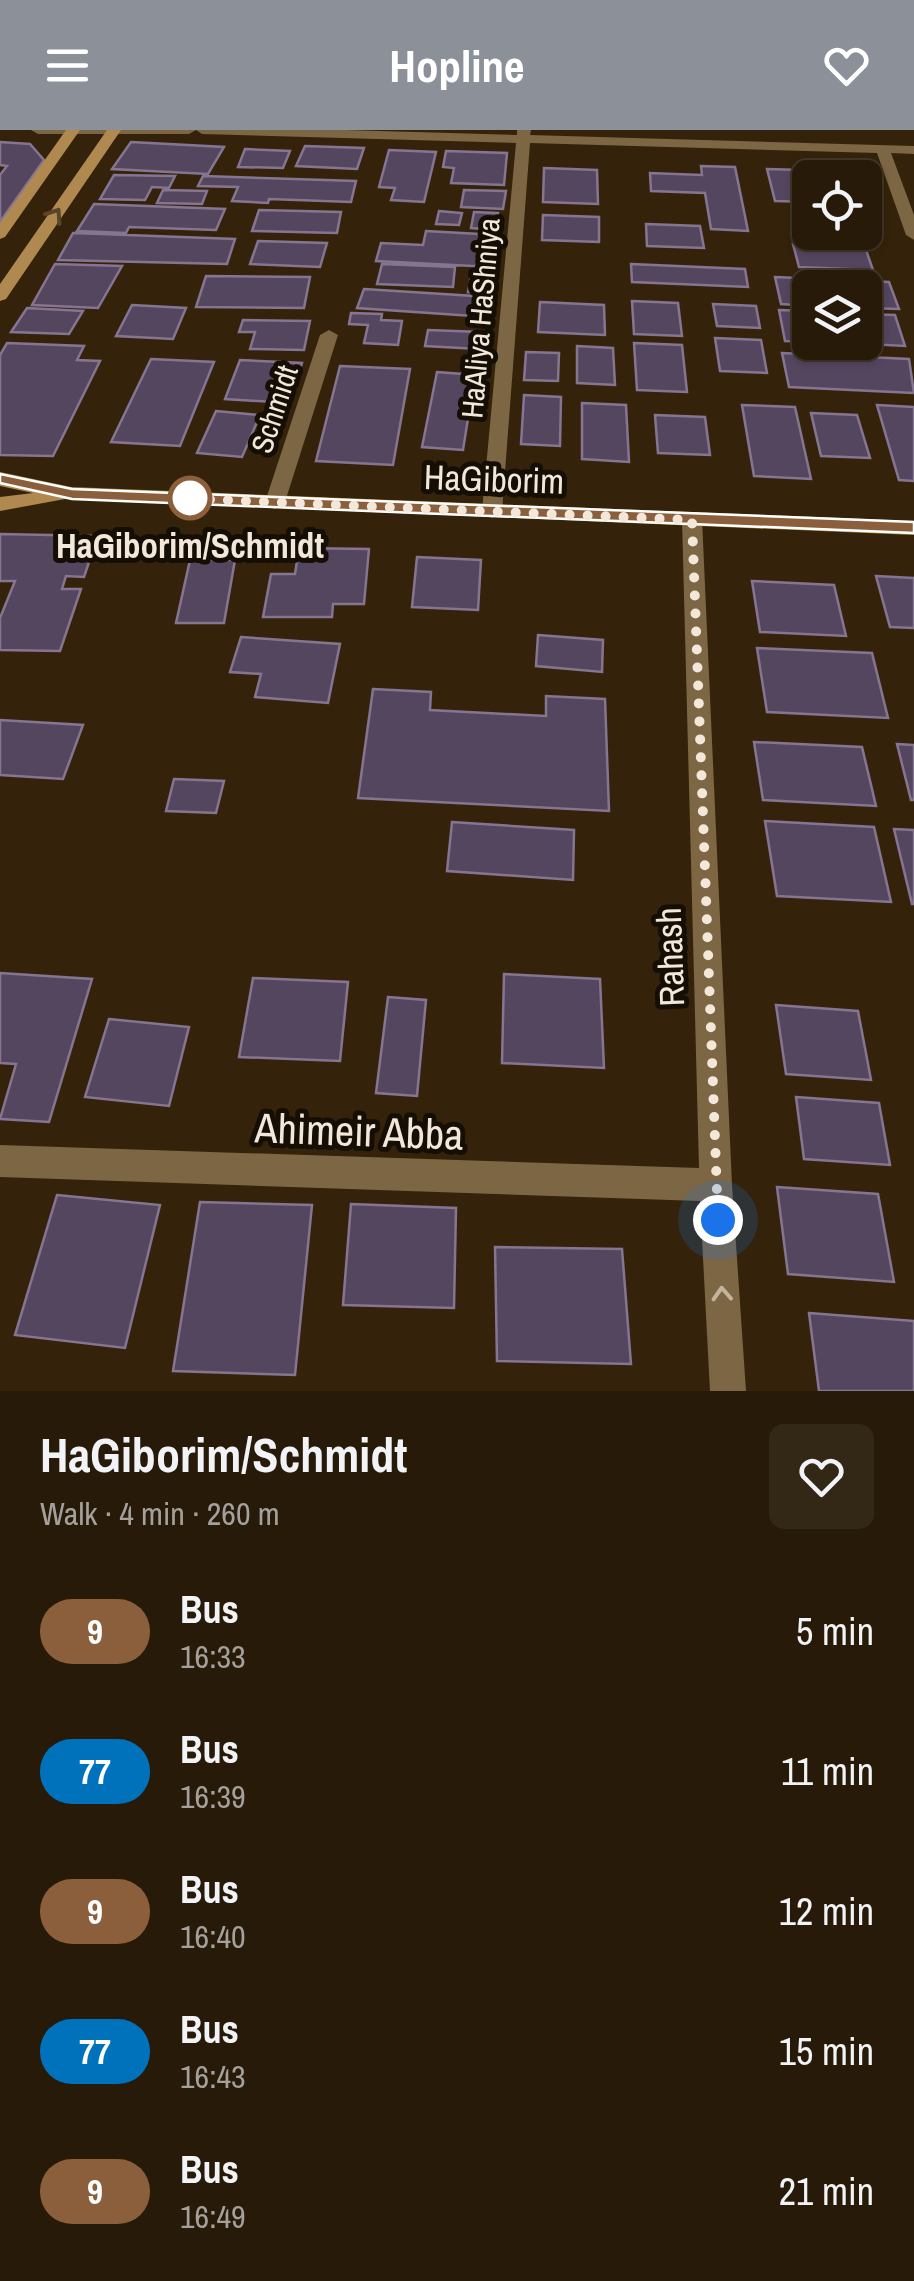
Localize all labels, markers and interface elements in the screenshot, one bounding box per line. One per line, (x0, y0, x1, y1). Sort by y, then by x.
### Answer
text: Hopline (389, 35, 525, 96)
icon: menu (40, 38, 95, 93)
icon: heart (819, 38, 874, 93)
map controls (792, 160, 882, 360)
button: locate (792, 160, 882, 250)
one-way arrow (43, 208, 61, 227)
street label: HaAliya HaShniya (451, 216, 509, 420)
button: layers (792, 270, 882, 360)
street label: Schmidt (241, 360, 307, 458)
street label: HaGiborim (423, 453, 565, 505)
marker: HaGiborim/Schmidt (169, 477, 211, 519)
place label: HaGiborim/Schmidt (56, 522, 324, 569)
street label: Rahash (645, 907, 695, 1007)
street label: Ahimeir Abba (253, 1099, 464, 1163)
your location (693, 1195, 743, 1245)
one-way arrow (712, 1285, 733, 1301)
text: HaGiborim/Schmidt (40, 1422, 407, 1487)
button: heart (769, 1424, 874, 1529)
text: Walk · 4 min · 260 m (40, 1492, 280, 1535)
text: Bus (180, 1584, 239, 1635)
text: 5 min (796, 1606, 874, 1657)
text: 9 (87, 1608, 103, 1655)
text: 16:33 (180, 1635, 246, 1678)
text: Bus (180, 1724, 239, 1775)
text: 11 min (781, 1746, 874, 1797)
text: 77 (79, 1748, 111, 1795)
text: 16:39 (180, 1775, 246, 1818)
text: Bus (180, 1864, 239, 1915)
text: 12 min (779, 1886, 874, 1937)
text: 9 (87, 1888, 103, 1935)
text: 16:40 (180, 1915, 246, 1958)
text: Bus (180, 2004, 239, 2055)
text: 15 min (779, 2026, 874, 2077)
text: 77 (79, 2028, 111, 2075)
text: 16:43 (180, 2055, 246, 2098)
text: Bus (180, 2144, 239, 2195)
text: 21 min (779, 2166, 874, 2217)
text: 9 (87, 2168, 103, 2215)
text: 16:49 (180, 2195, 246, 2238)

